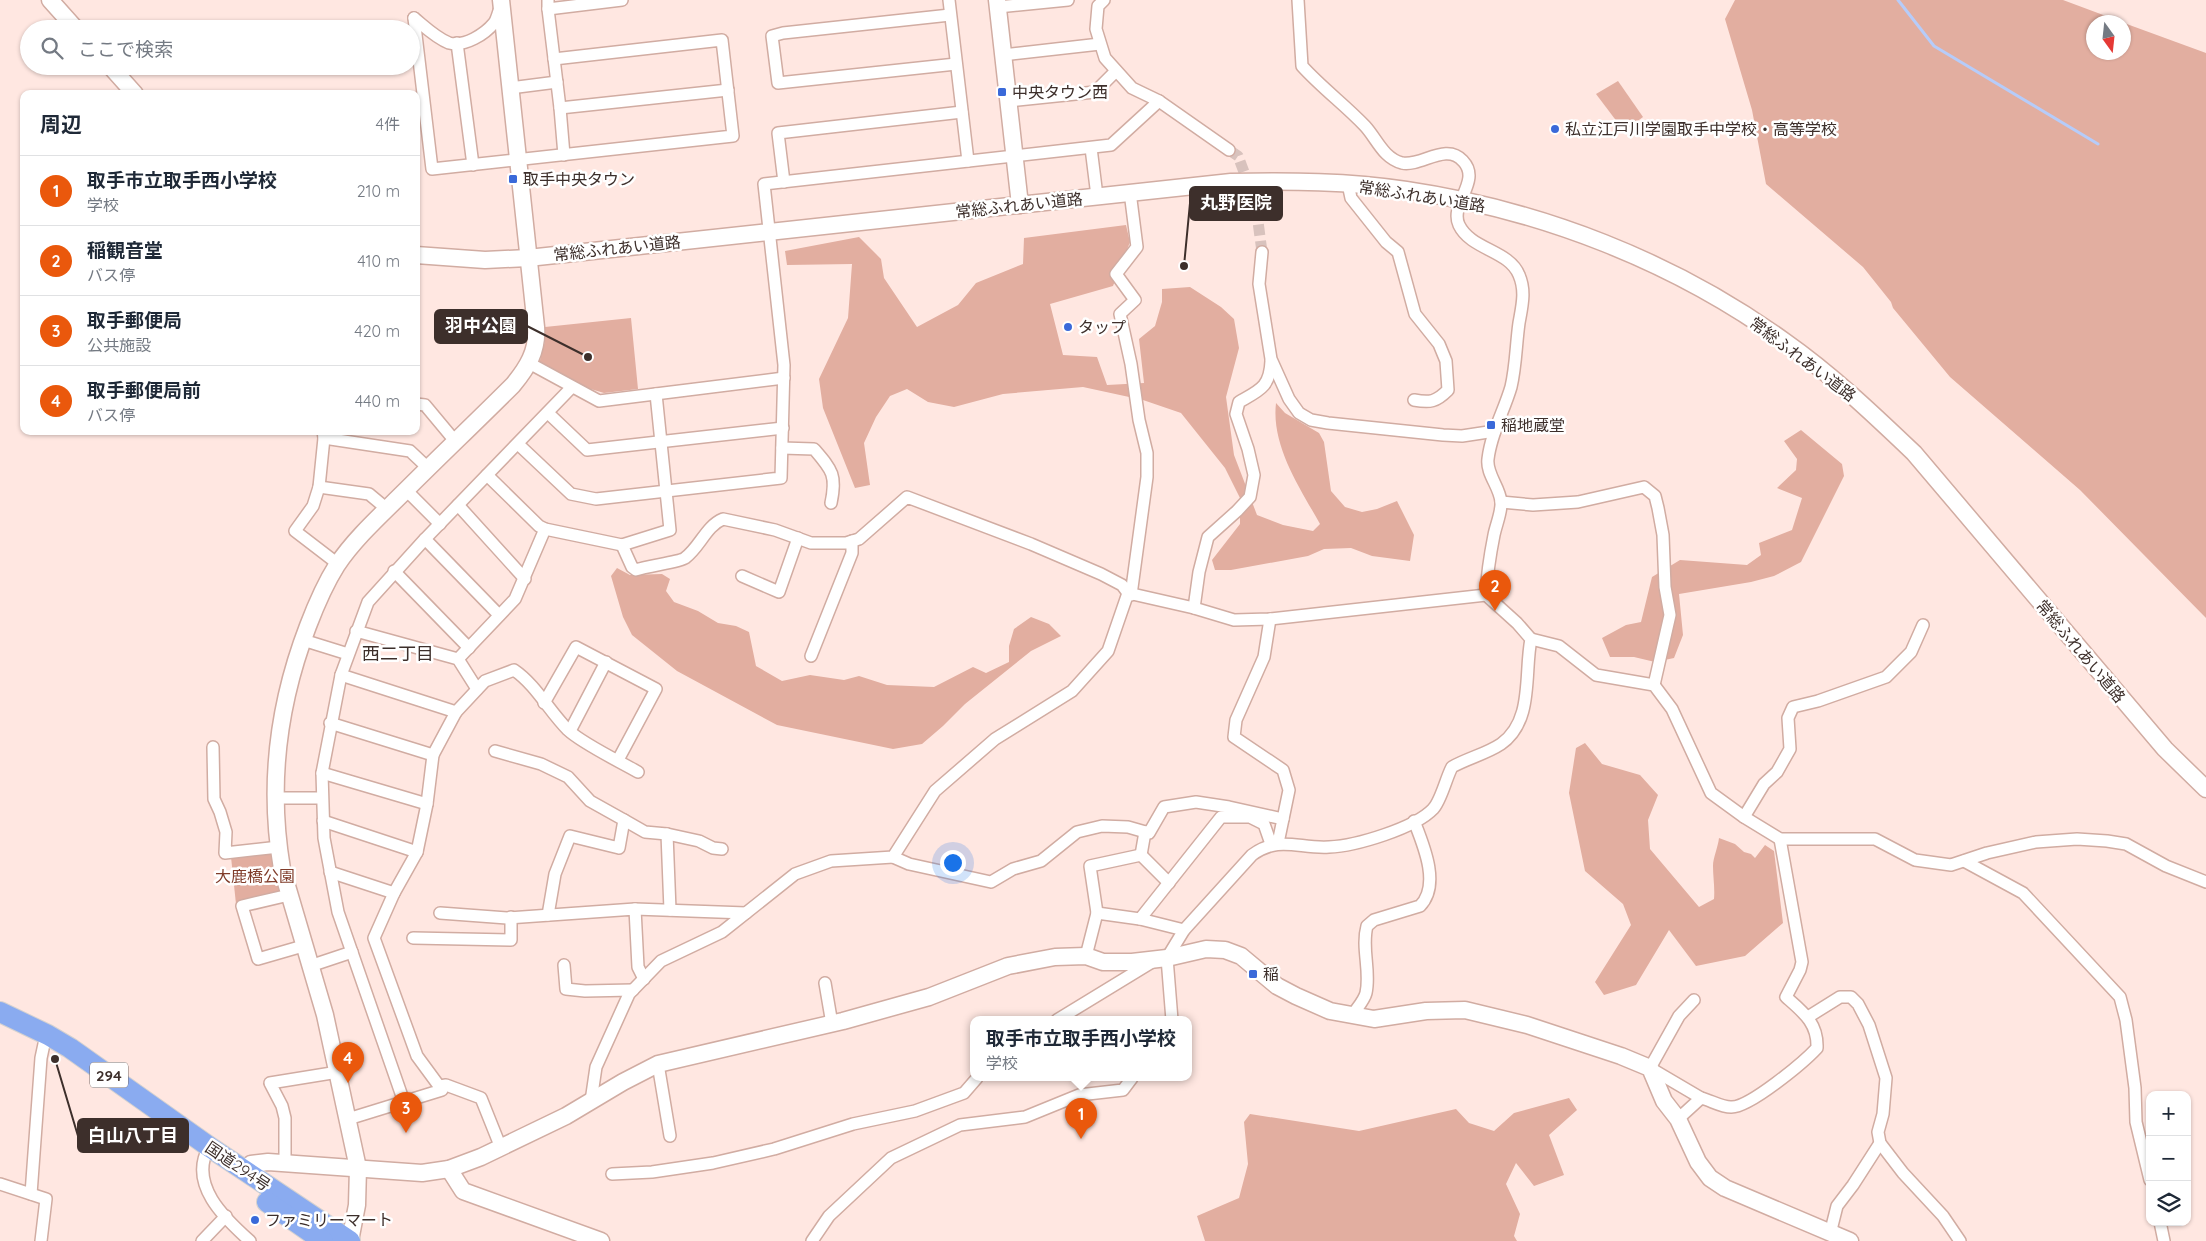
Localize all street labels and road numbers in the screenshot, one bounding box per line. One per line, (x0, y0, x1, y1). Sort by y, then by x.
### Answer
street label: 常総ふれあい道路 (1357, 176, 1487, 216)
street label: 常総ふれあい道路 (954, 188, 1084, 222)
street label: 常総ふれあい道路 (552, 231, 682, 265)
street label: 常総ふれあい道路 (1746, 312, 1860, 406)
street label: 常総ふれあい道路 (2032, 596, 2130, 706)
road number: 294 (90, 1062, 128, 1088)
street label: 国道294号 (202, 1137, 274, 1195)

